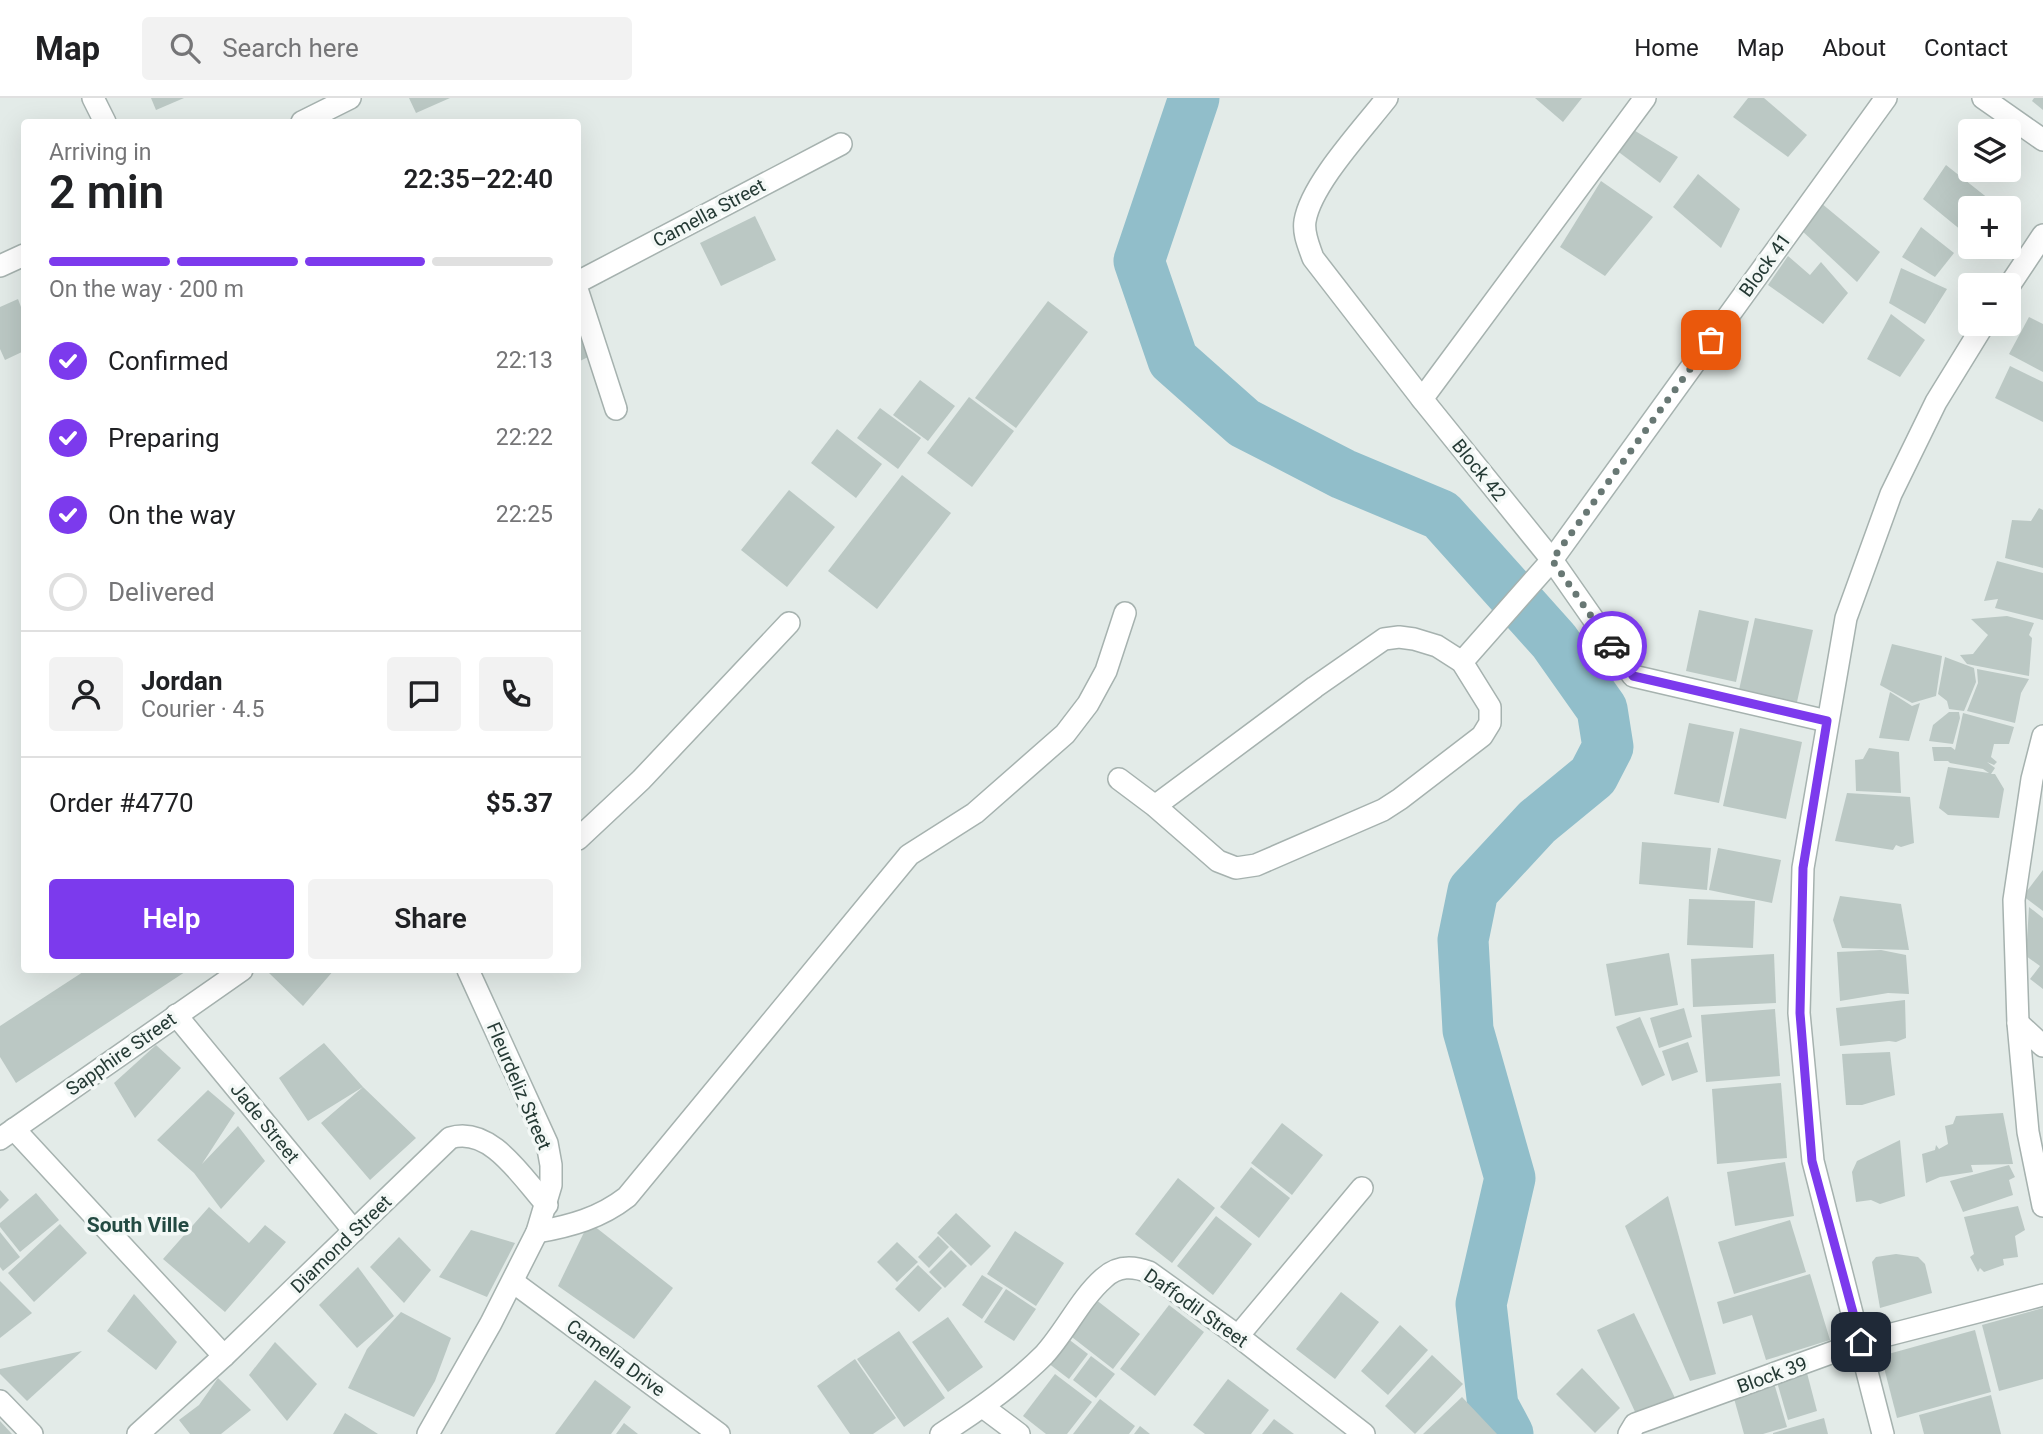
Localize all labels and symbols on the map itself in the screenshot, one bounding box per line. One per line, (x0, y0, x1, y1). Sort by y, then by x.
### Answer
street label: Camella Street (649, 174, 769, 252)
street label: Block 41 (1734, 229, 1796, 301)
pin (1681, 310, 1741, 370)
street label: Block 42 (1447, 434, 1511, 506)
courier (1577, 611, 1647, 681)
street label: Sapphire Street (61, 1008, 181, 1100)
street label: Fleurdeliz Street (482, 1019, 556, 1153)
street label: Jade Street (226, 1078, 304, 1168)
street label: Diamond Street (286, 1190, 396, 1298)
district label: South Ville (87, 1213, 189, 1237)
street label: Daffodil Street (1140, 1264, 1252, 1352)
pin (1831, 1312, 1891, 1372)
street label: Camella Drive (562, 1314, 670, 1402)
street label: Block 39 (1734, 1352, 1810, 1398)

